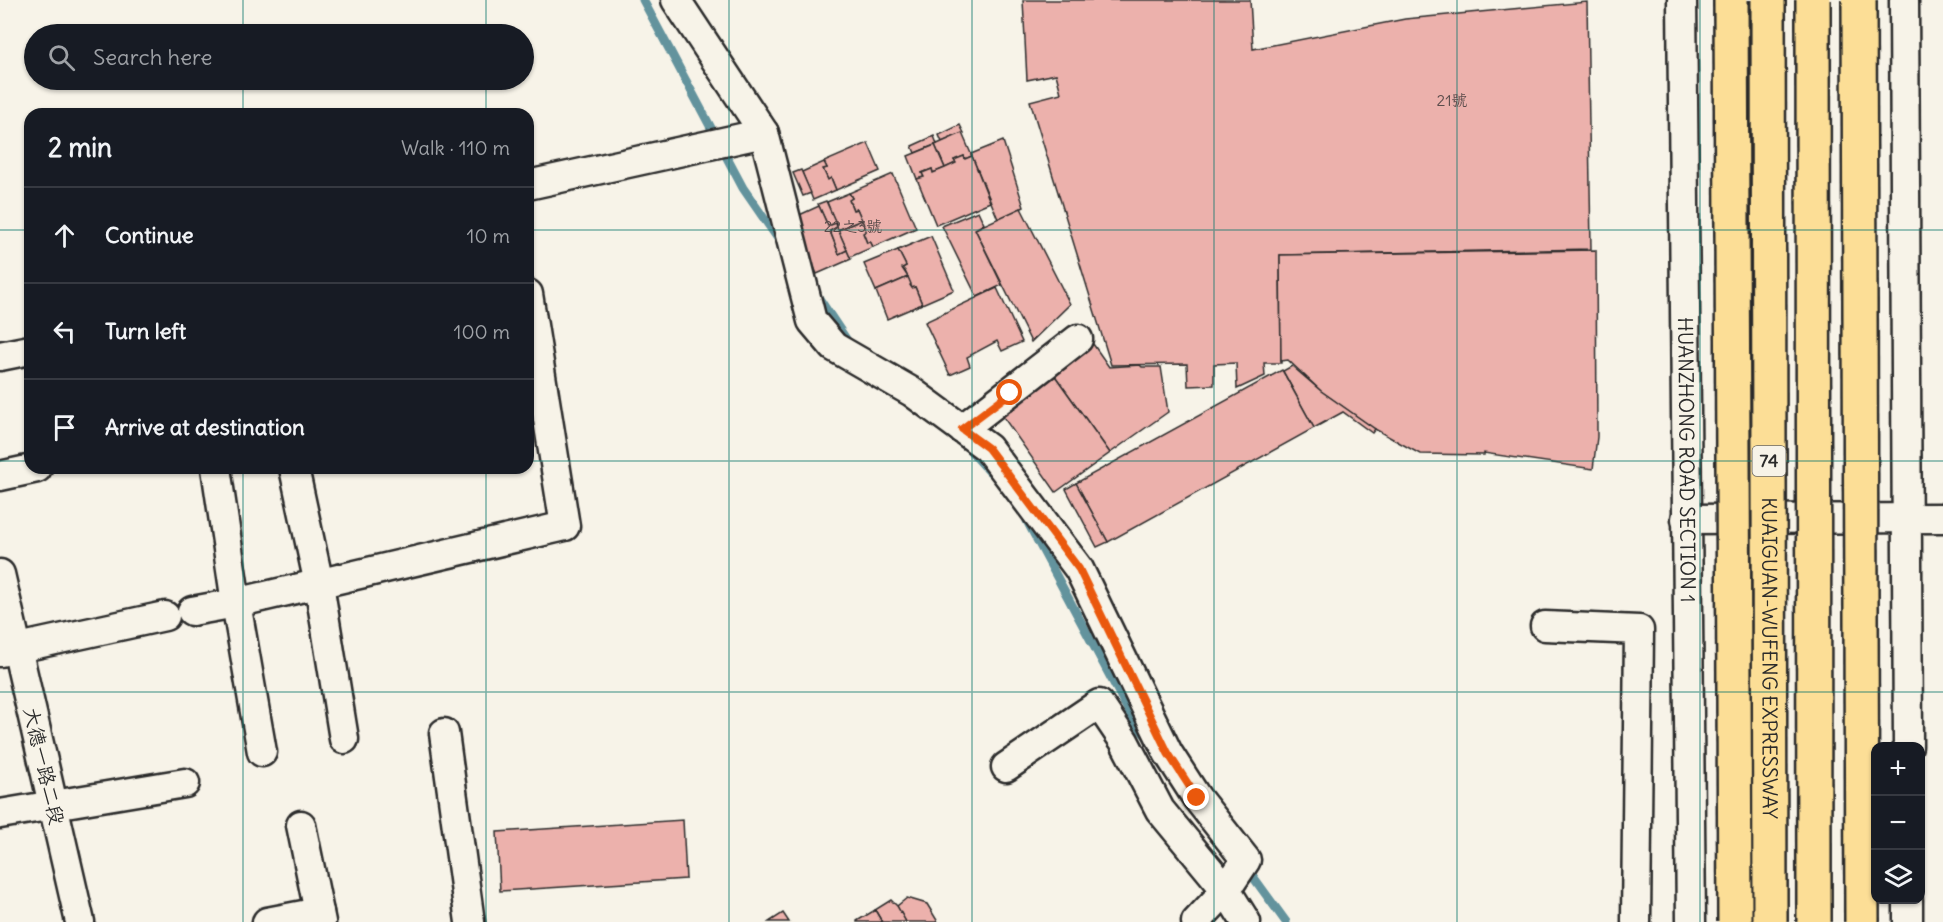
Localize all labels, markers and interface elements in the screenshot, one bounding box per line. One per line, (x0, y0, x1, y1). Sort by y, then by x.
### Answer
search box (24, 24, 534, 90)
icon: search (45, 41, 78, 74)
text: Search here (93, 43, 212, 71)
house number: 21號 (1436, 90, 1468, 110)
text: 2 min (48, 131, 112, 164)
text: Walk · 110 m (401, 135, 510, 160)
house number: 22之3號 (824, 216, 882, 236)
icon: ahead (48, 219, 81, 252)
text: Continue (105, 221, 194, 249)
text: 10 m (467, 223, 510, 248)
icon: left (48, 315, 81, 348)
text: Turn left (105, 317, 186, 345)
street label: HUANZHONG ROAD SECTION 1 (1673, 317, 1701, 603)
text: 100 m (453, 319, 510, 344)
route start (996, 379, 1022, 405)
icon: arrive (48, 411, 81, 444)
text: Arrive at destination (105, 413, 305, 441)
road number: 74 (1752, 446, 1786, 476)
street label: KUAIGUAN-WUFENG EXPRESSWAY (1757, 497, 1783, 819)
street label: 大德一路二段 (19, 705, 70, 827)
map controls (1871, 742, 1925, 904)
button: + (1871, 742, 1925, 796)
route end (1183, 784, 1209, 810)
button: − (1871, 796, 1925, 850)
button: layers (1871, 850, 1925, 904)

